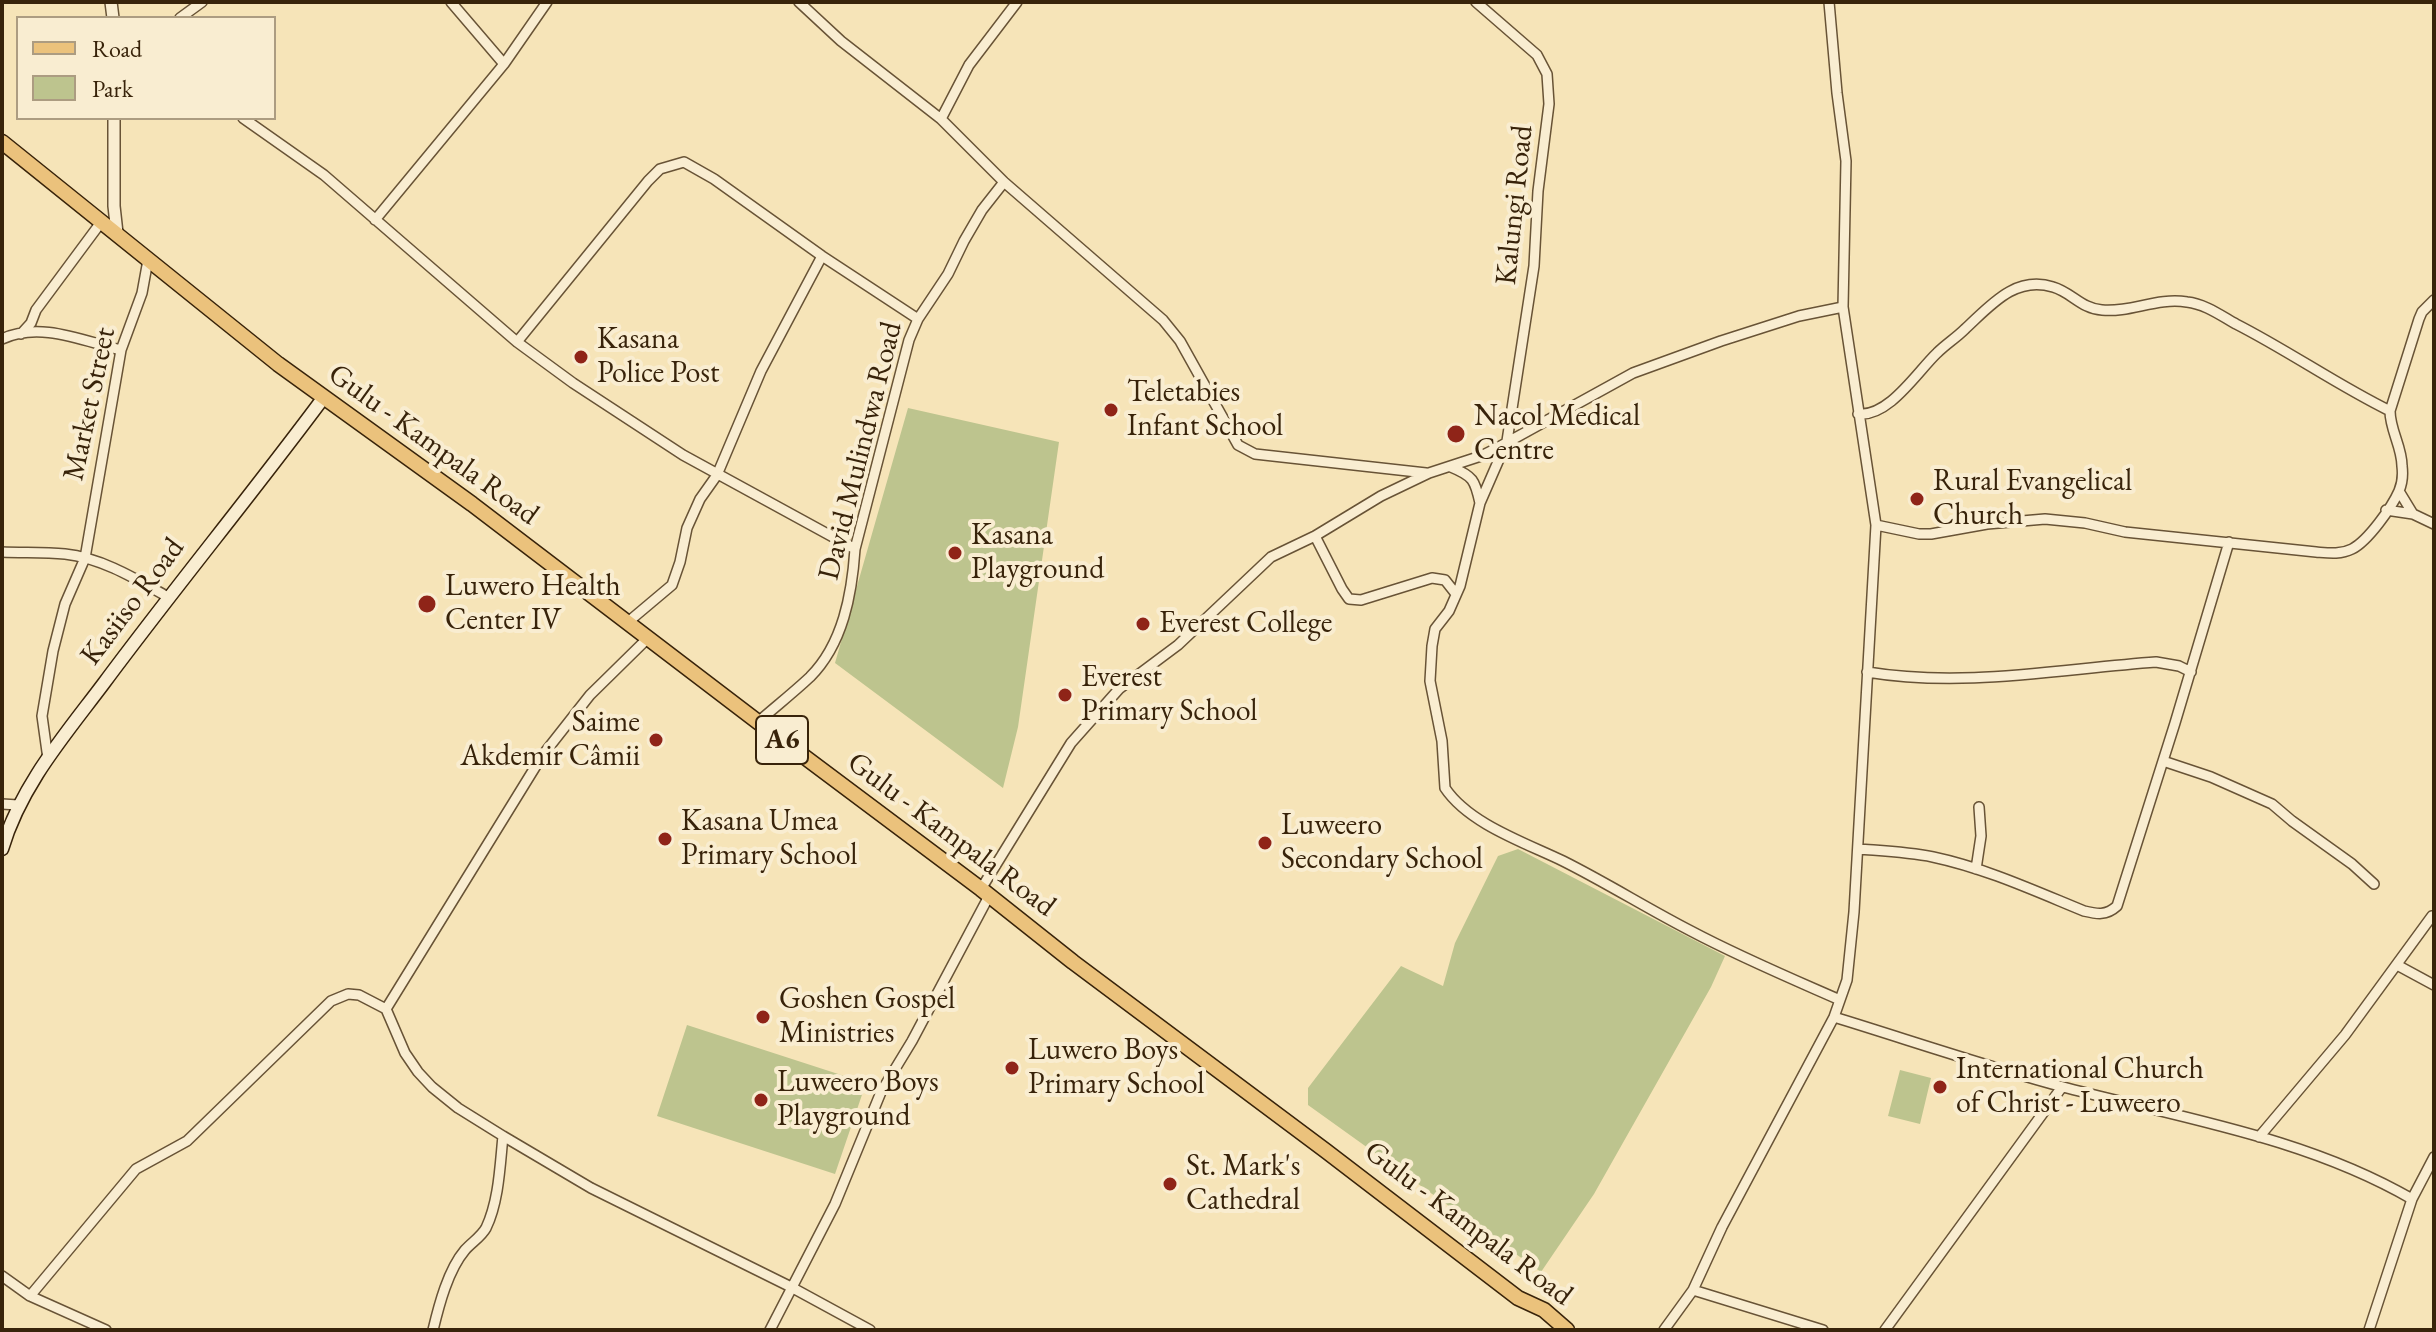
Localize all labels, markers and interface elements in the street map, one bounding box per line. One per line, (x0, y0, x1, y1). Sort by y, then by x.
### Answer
legend (16, 16, 276, 120)
text: Road (92, 33, 142, 64)
text: Park (92, 73, 133, 104)
street label: Kalungi Road (1489, 123, 1541, 287)
street label: David Mulindwa Road (811, 318, 911, 584)
place label: Kasana Police Post (597, 322, 719, 392)
street label: Market Street (56, 324, 124, 484)
marker: Kasana Police Post (572, 348, 590, 366)
street label: Gulu - Kampala Road (321, 357, 545, 533)
place label: Teletabies Infant School (1127, 375, 1283, 446)
place label: Nacol Medical Centre (1474, 399, 1640, 470)
marker: Teletabies Infant School (1102, 401, 1120, 419)
marker: Nacol Medical Centre (1445, 423, 1467, 445)
place label: Rural Evangelical Church (1933, 464, 2132, 534)
marker: Rural Evangelical Church (1908, 490, 1926, 508)
place label: Kasana Playground (971, 518, 1104, 588)
street label: Kasiiso Road (73, 531, 193, 673)
marker: Kasana Playground (946, 544, 964, 562)
place label: Luwero Health Center IV (445, 569, 621, 640)
marker: Luwero Health Center IV (416, 593, 438, 615)
place label: Everest College (1159, 606, 1332, 642)
marker: Everest College (1134, 615, 1152, 633)
place label: Everest Primary School (1081, 660, 1257, 730)
marker: Everest Primary School (1056, 686, 1074, 704)
place label: Saime Akdemir Câmii (460, 705, 640, 776)
road number: A6 (756, 716, 808, 764)
marker: Saime Akdemir Câmii (647, 731, 665, 749)
street label: Gulu - Kampala Road (840, 745, 1062, 925)
place label: Kasana Umea Primary School (681, 804, 857, 874)
place label: Luweero Secondary School (1281, 808, 1483, 878)
marker: Kasana Umea Primary School (656, 830, 674, 848)
marker: Luweero Secondary School (1256, 834, 1274, 852)
place label: Goshen Gospel Ministries (779, 982, 955, 1052)
marker: Goshen Gospel Ministries (754, 1008, 772, 1026)
place label: Luwero Boys Primary School (1028, 1033, 1204, 1104)
place label: International Church of Christ - Luweero (1956, 1052, 2204, 1122)
marker: Luwero Boys Primary School (1003, 1059, 1021, 1077)
place label: Luweero Boys Playground (777, 1065, 939, 1136)
marker: International Church of Christ - Luweero (1931, 1078, 1949, 1096)
marker: Luweero Boys Playground (752, 1091, 770, 1109)
street label: Gulu - Kampala Road (1357, 1134, 1579, 1314)
place label: St. Mark's Cathedral (1186, 1149, 1300, 1220)
marker: St. Mark's Cathedral (1161, 1175, 1179, 1193)

